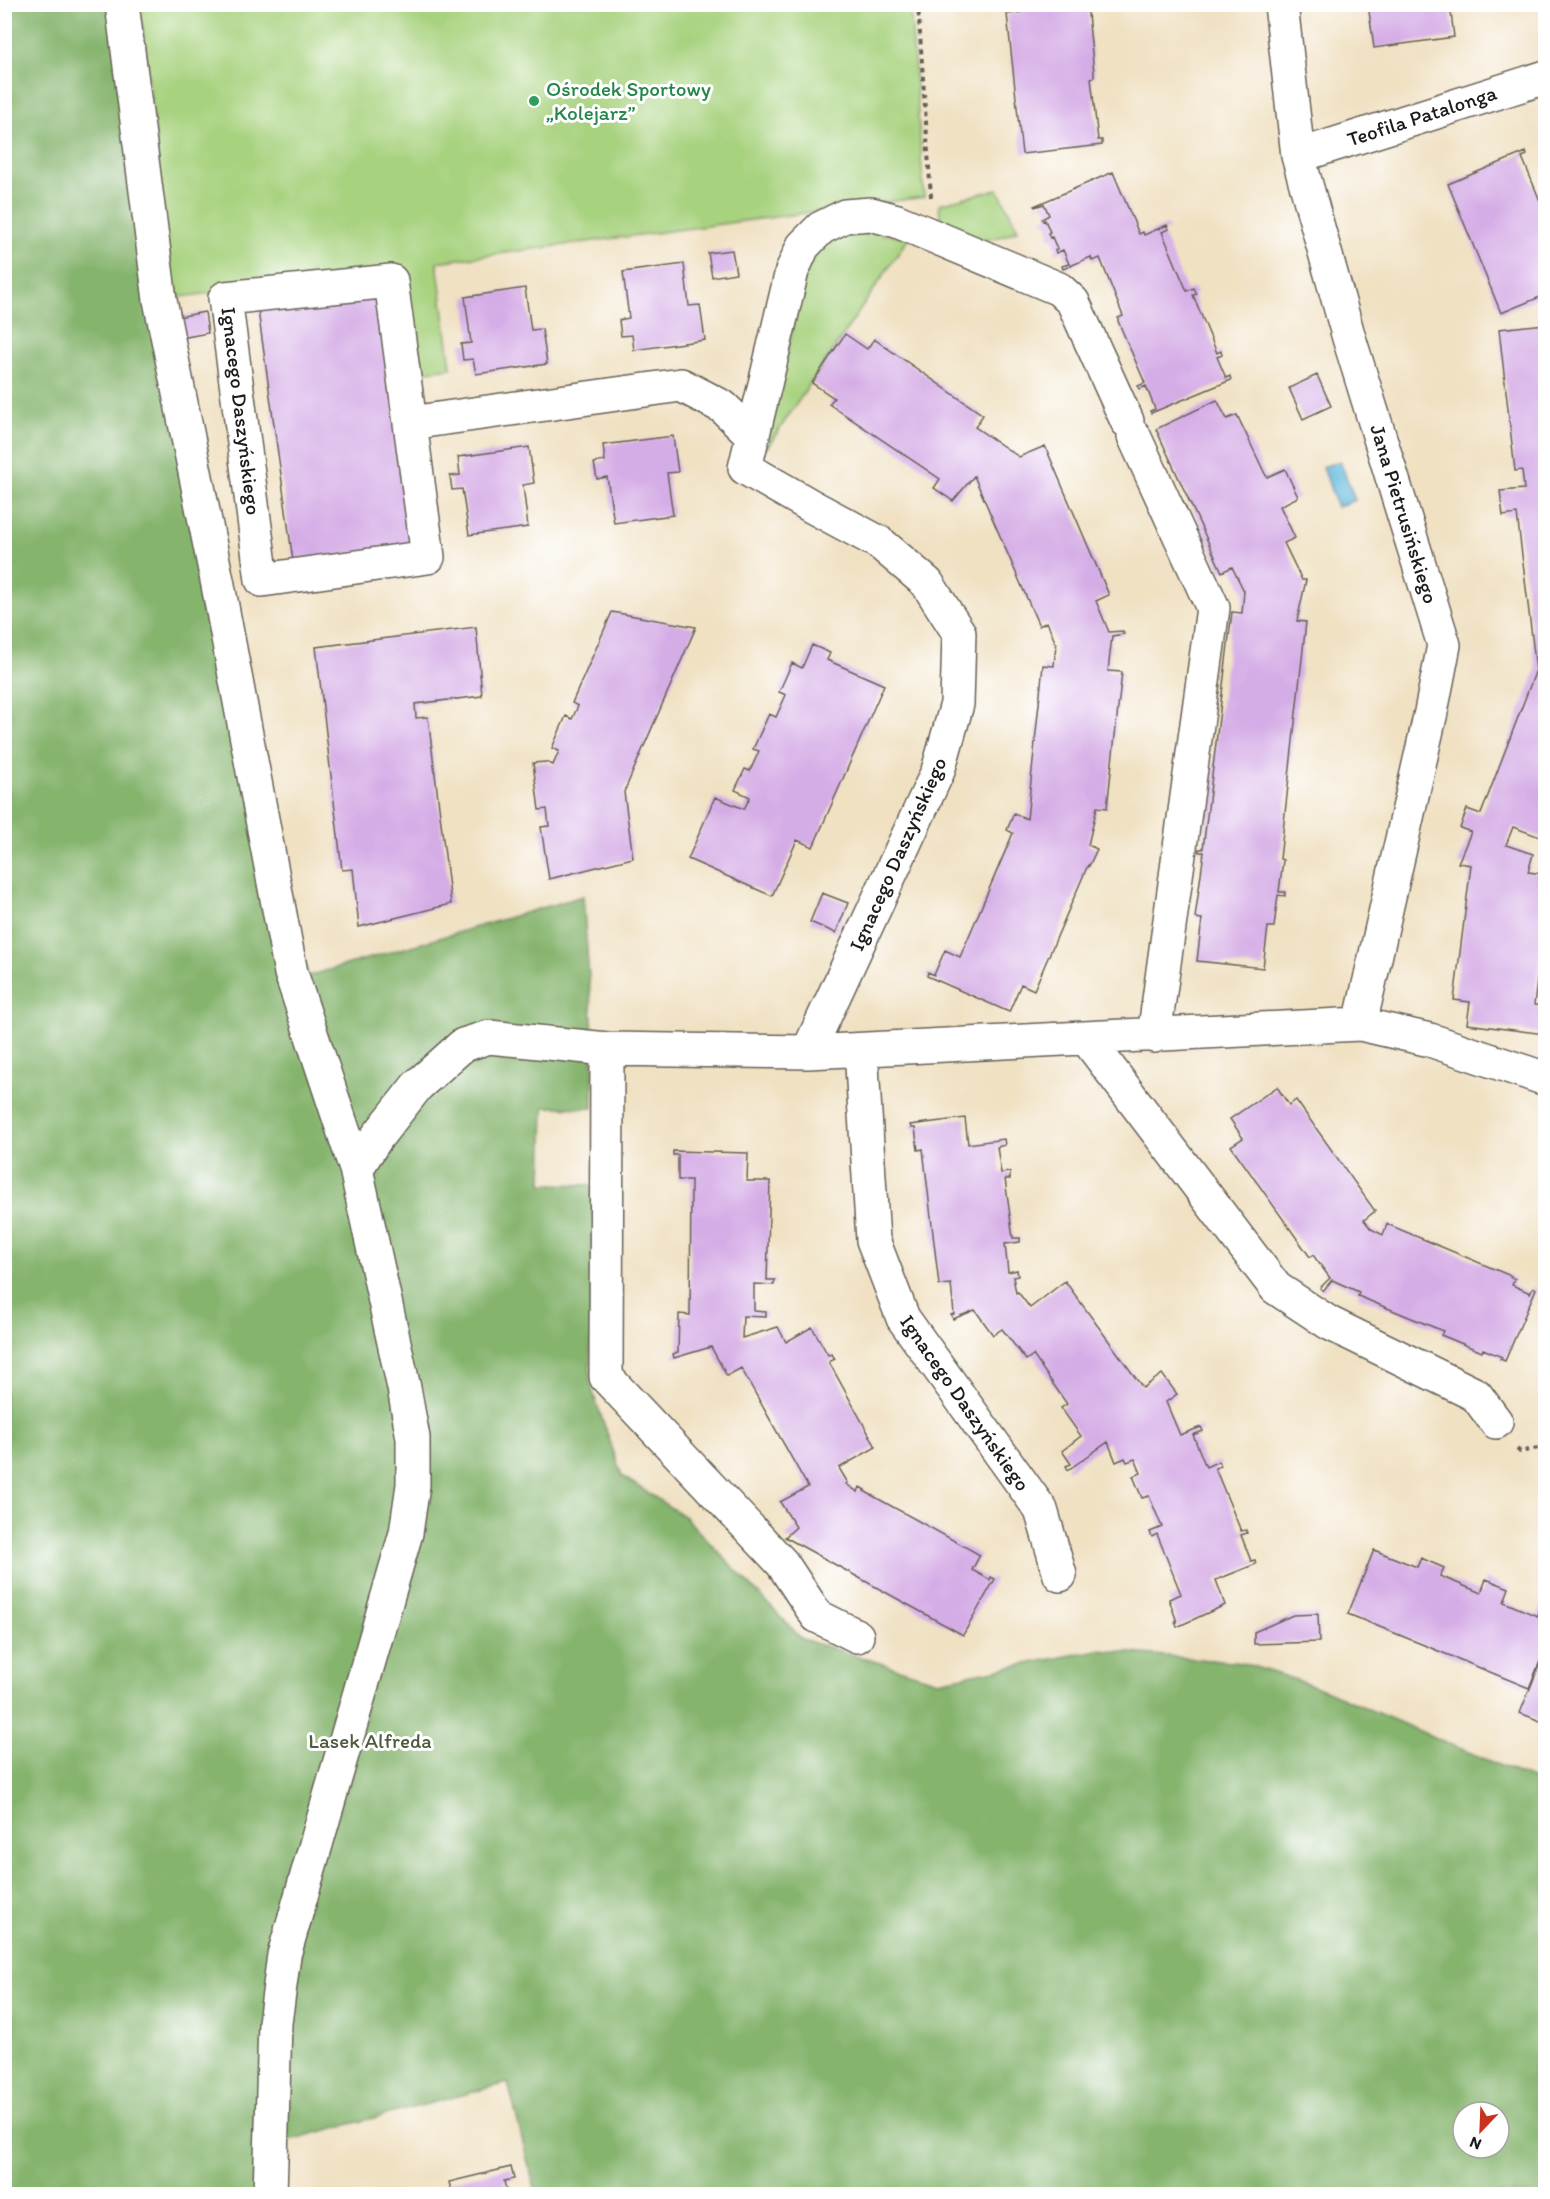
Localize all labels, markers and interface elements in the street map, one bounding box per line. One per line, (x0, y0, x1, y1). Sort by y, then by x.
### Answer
place label: Ośrodek Sportowy „Kolejarz” (546, 76, 711, 125)
street label: Teofila Patalonga (1344, 80, 1500, 151)
marker: Ośrodek Sportowy „Kolejarz” (527, 94, 541, 108)
street label: Ignacego Daszyńskiego (216, 306, 267, 516)
street label: Jana Pietrusińskiego (1365, 421, 1444, 607)
street label: Ignacego Daszyńskiego (844, 753, 952, 955)
street label: Ignacego Daszyńskiego (895, 1310, 1036, 1496)
park label: Lasek Alfreda (308, 1728, 432, 1753)
north arrow (1451, 2100, 1511, 2160)
text: N (1467, 2132, 1484, 2154)

